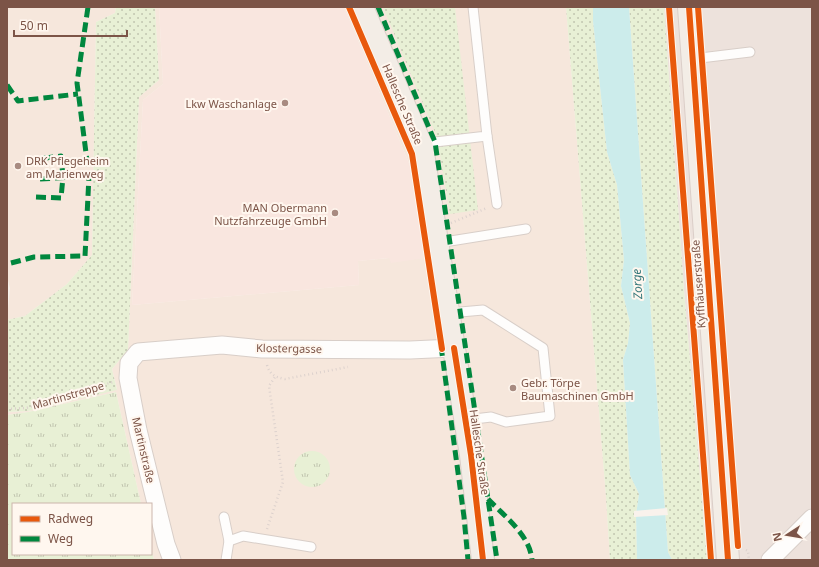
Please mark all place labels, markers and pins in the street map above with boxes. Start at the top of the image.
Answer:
place label: Lkw Waschanlage [185,96,277,111]
marker: Lkw Waschanlage [280,98,290,108]
place label: DRK Pflegeheim am Marienweg [26,153,109,181]
marker: DRK Pflegeheim am Marienweg [13,161,23,171]
place label: MAN Obermann Nutzfahrzeuge GmbH [214,200,327,228]
marker: MAN Obermann Nutzfahrzeuge GmbH [330,208,340,218]
place label: Gebr. Törpe Baumaschinen GmbH [521,375,634,403]
marker: Gebr. Törpe Baumaschinen GmbH [508,383,518,393]

